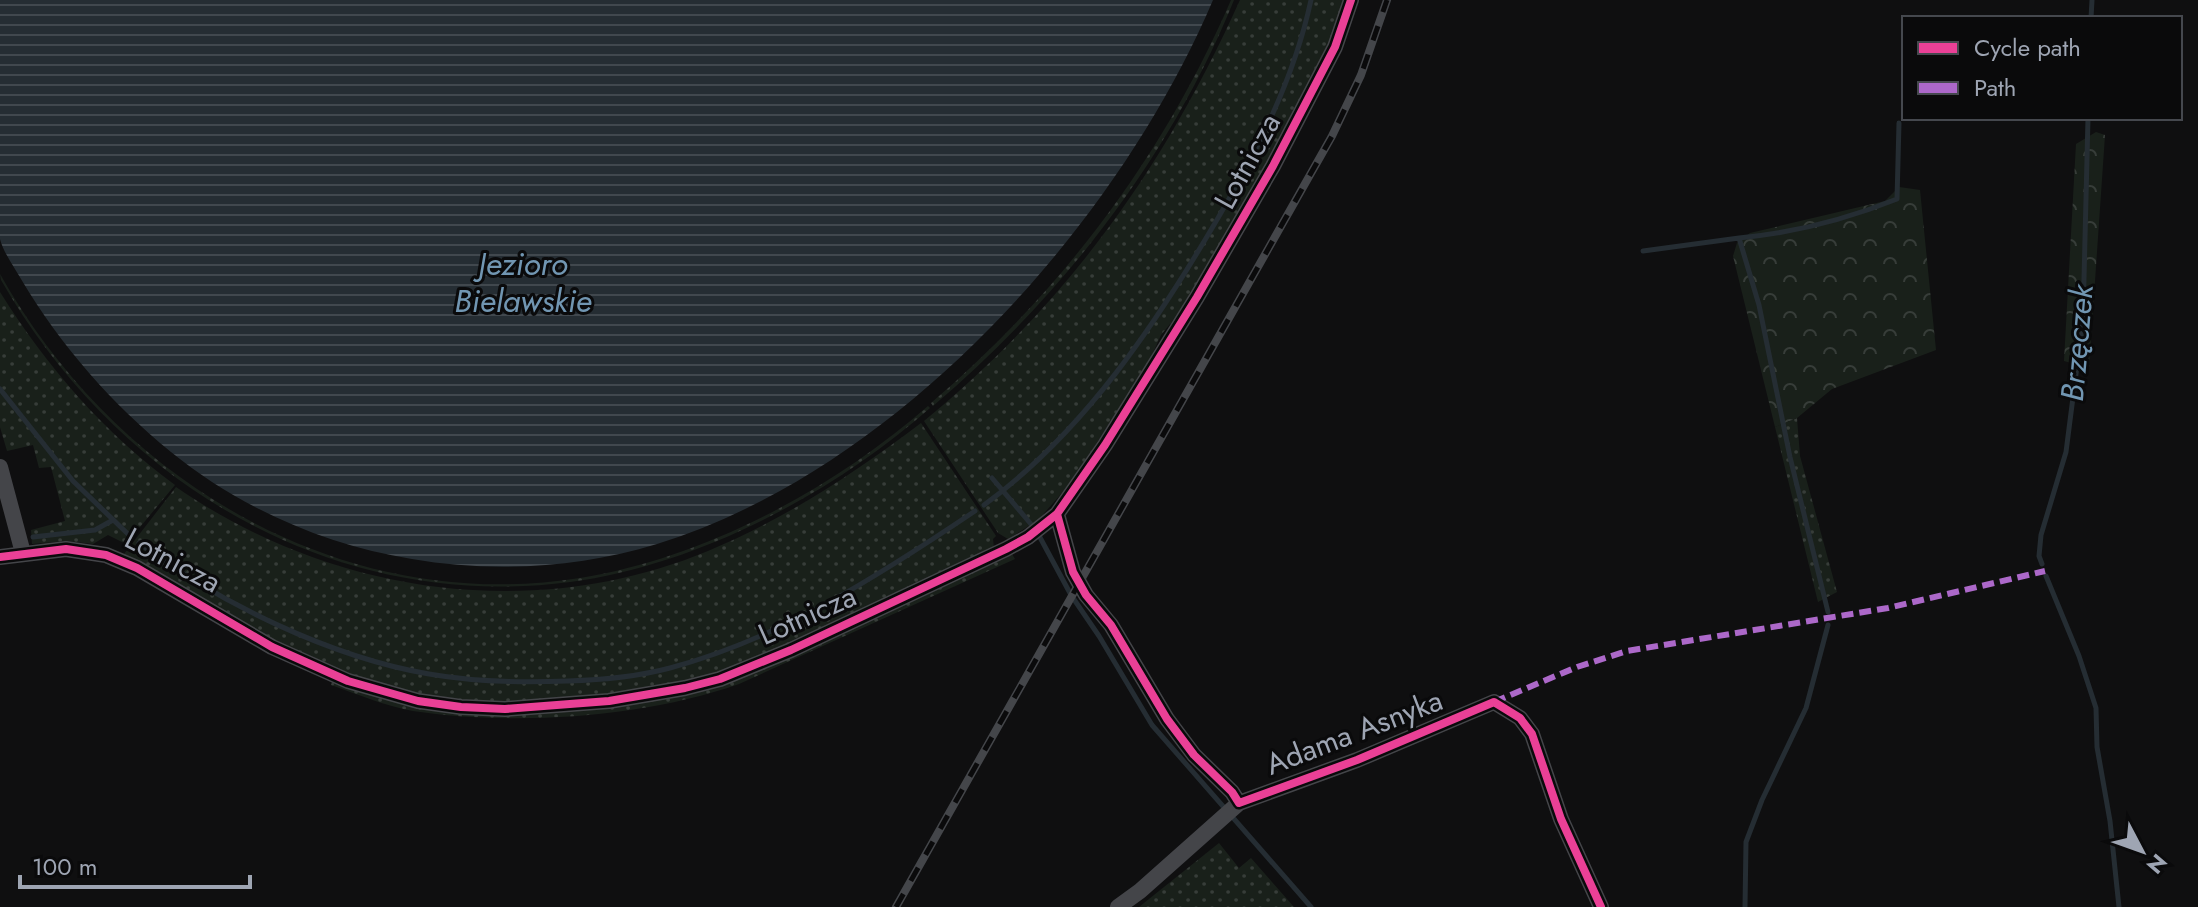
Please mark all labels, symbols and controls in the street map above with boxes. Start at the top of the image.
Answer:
legend [1902,16,2182,120]
text: Cycle path [1974,30,2081,65]
text: Path [1974,70,2016,105]
street label: Lotnicza [1203,105,1291,217]
water label: Jezioro Bielawskie [454,241,592,324]
water label: Brzęczek [2049,281,2105,403]
street label: Lotnicza [117,517,229,603]
street label: Lotnicza [751,574,863,656]
street label: Adama Asnyka [1259,679,1449,785]
north arrow [2102,811,2182,891]
scale bar [20,839,250,889]
text: N [2139,847,2175,881]
text: 100 m [32,849,98,884]

